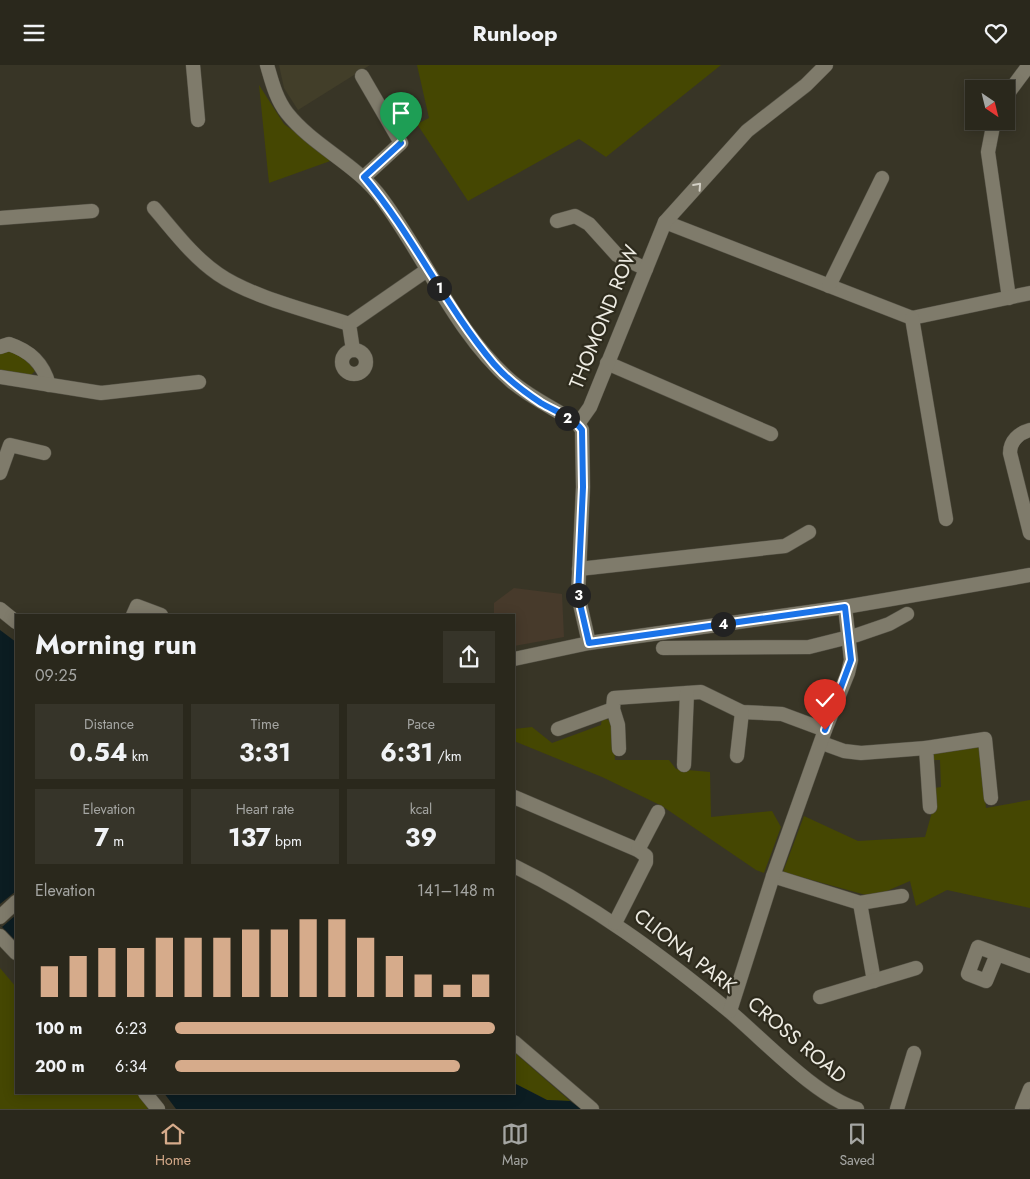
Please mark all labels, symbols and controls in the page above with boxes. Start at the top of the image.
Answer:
text: Runloop [472,17,558,49]
icon: menu [20,19,48,47]
icon: heart [982,19,1010,47]
north arrow [965,80,1015,130]
map controls [965,80,1015,130]
pin [380,92,422,143]
icon: arrive [387,99,415,127]
one-way arrow [692,182,701,191]
street label: THOMOND ROW [562,241,646,393]
pin: 1 [426,275,452,301]
text: 1 [436,278,443,298]
pin: 2 [554,405,580,431]
text: 2 [563,408,572,428]
pin: 3 [566,583,590,607]
text: 3 [574,585,583,605]
pin: 4 [710,611,736,637]
text: 4 [719,614,728,634]
text: Morning run [35,624,197,665]
button: share [443,631,495,683]
text: 09:25 [35,664,77,687]
pin [804,679,846,730]
icon: check [811,686,839,714]
text: Distance [84,714,134,734]
text: Time [251,714,279,734]
text: Pace [407,714,435,734]
text: 0.54 [69,734,127,770]
text: 3:31 [239,734,291,770]
text: 6:31 [380,734,433,770]
text: km [127,746,149,766]
text: /km [433,746,462,766]
text: Elevation [83,799,135,819]
text: Heart rate [236,799,294,819]
text: kcal [410,799,432,819]
text: 7 [94,819,109,855]
text: 137 [228,819,271,855]
text: 39 [405,819,437,855]
text: m [109,831,124,851]
text: bpm [271,831,302,851]
text: Elevation [35,879,95,902]
text: 141–148 m [417,879,495,902]
street label: CLIONA PARK [627,902,743,1001]
street label: CROSS ROAD [741,990,853,1090]
text: 100 m [35,1017,82,1040]
text: 6:23 [115,1017,147,1040]
text: 200 m [35,1055,85,1078]
text: 6:34 [115,1055,147,1078]
tab: Home [155,1120,191,1170]
tab: Map [501,1120,529,1170]
tab: Saved [839,1120,875,1170]

